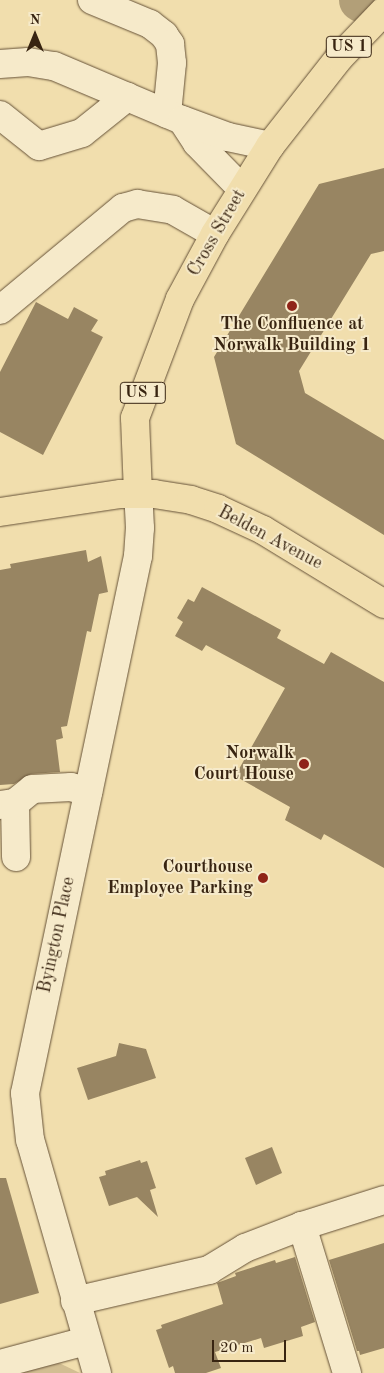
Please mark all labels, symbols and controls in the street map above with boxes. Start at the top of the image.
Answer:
north arrow [10,10,60,60]
text: N [30,13,40,27]
road number: US 1 [325,34,373,61]
street label: Cross Street [183,186,251,280]
marker: The Confluence at Norwalk Building 1 [286,300,298,312]
place label: The Confluence at Norwalk Building 1 [213,314,371,356]
road number: US 1 [119,379,167,406]
street label: Belden Avenue [214,501,326,575]
place label: Norwalk Court House [194,743,294,786]
marker: Norwalk Court House [298,758,310,770]
place label: Courthouse Employee Parking [107,857,253,900]
marker: Courthouse Employee Parking [257,872,269,884]
street label: Byington Place [34,875,80,995]
scale bar [214,1330,288,1362]
text: 20 m [220,1341,254,1356]

